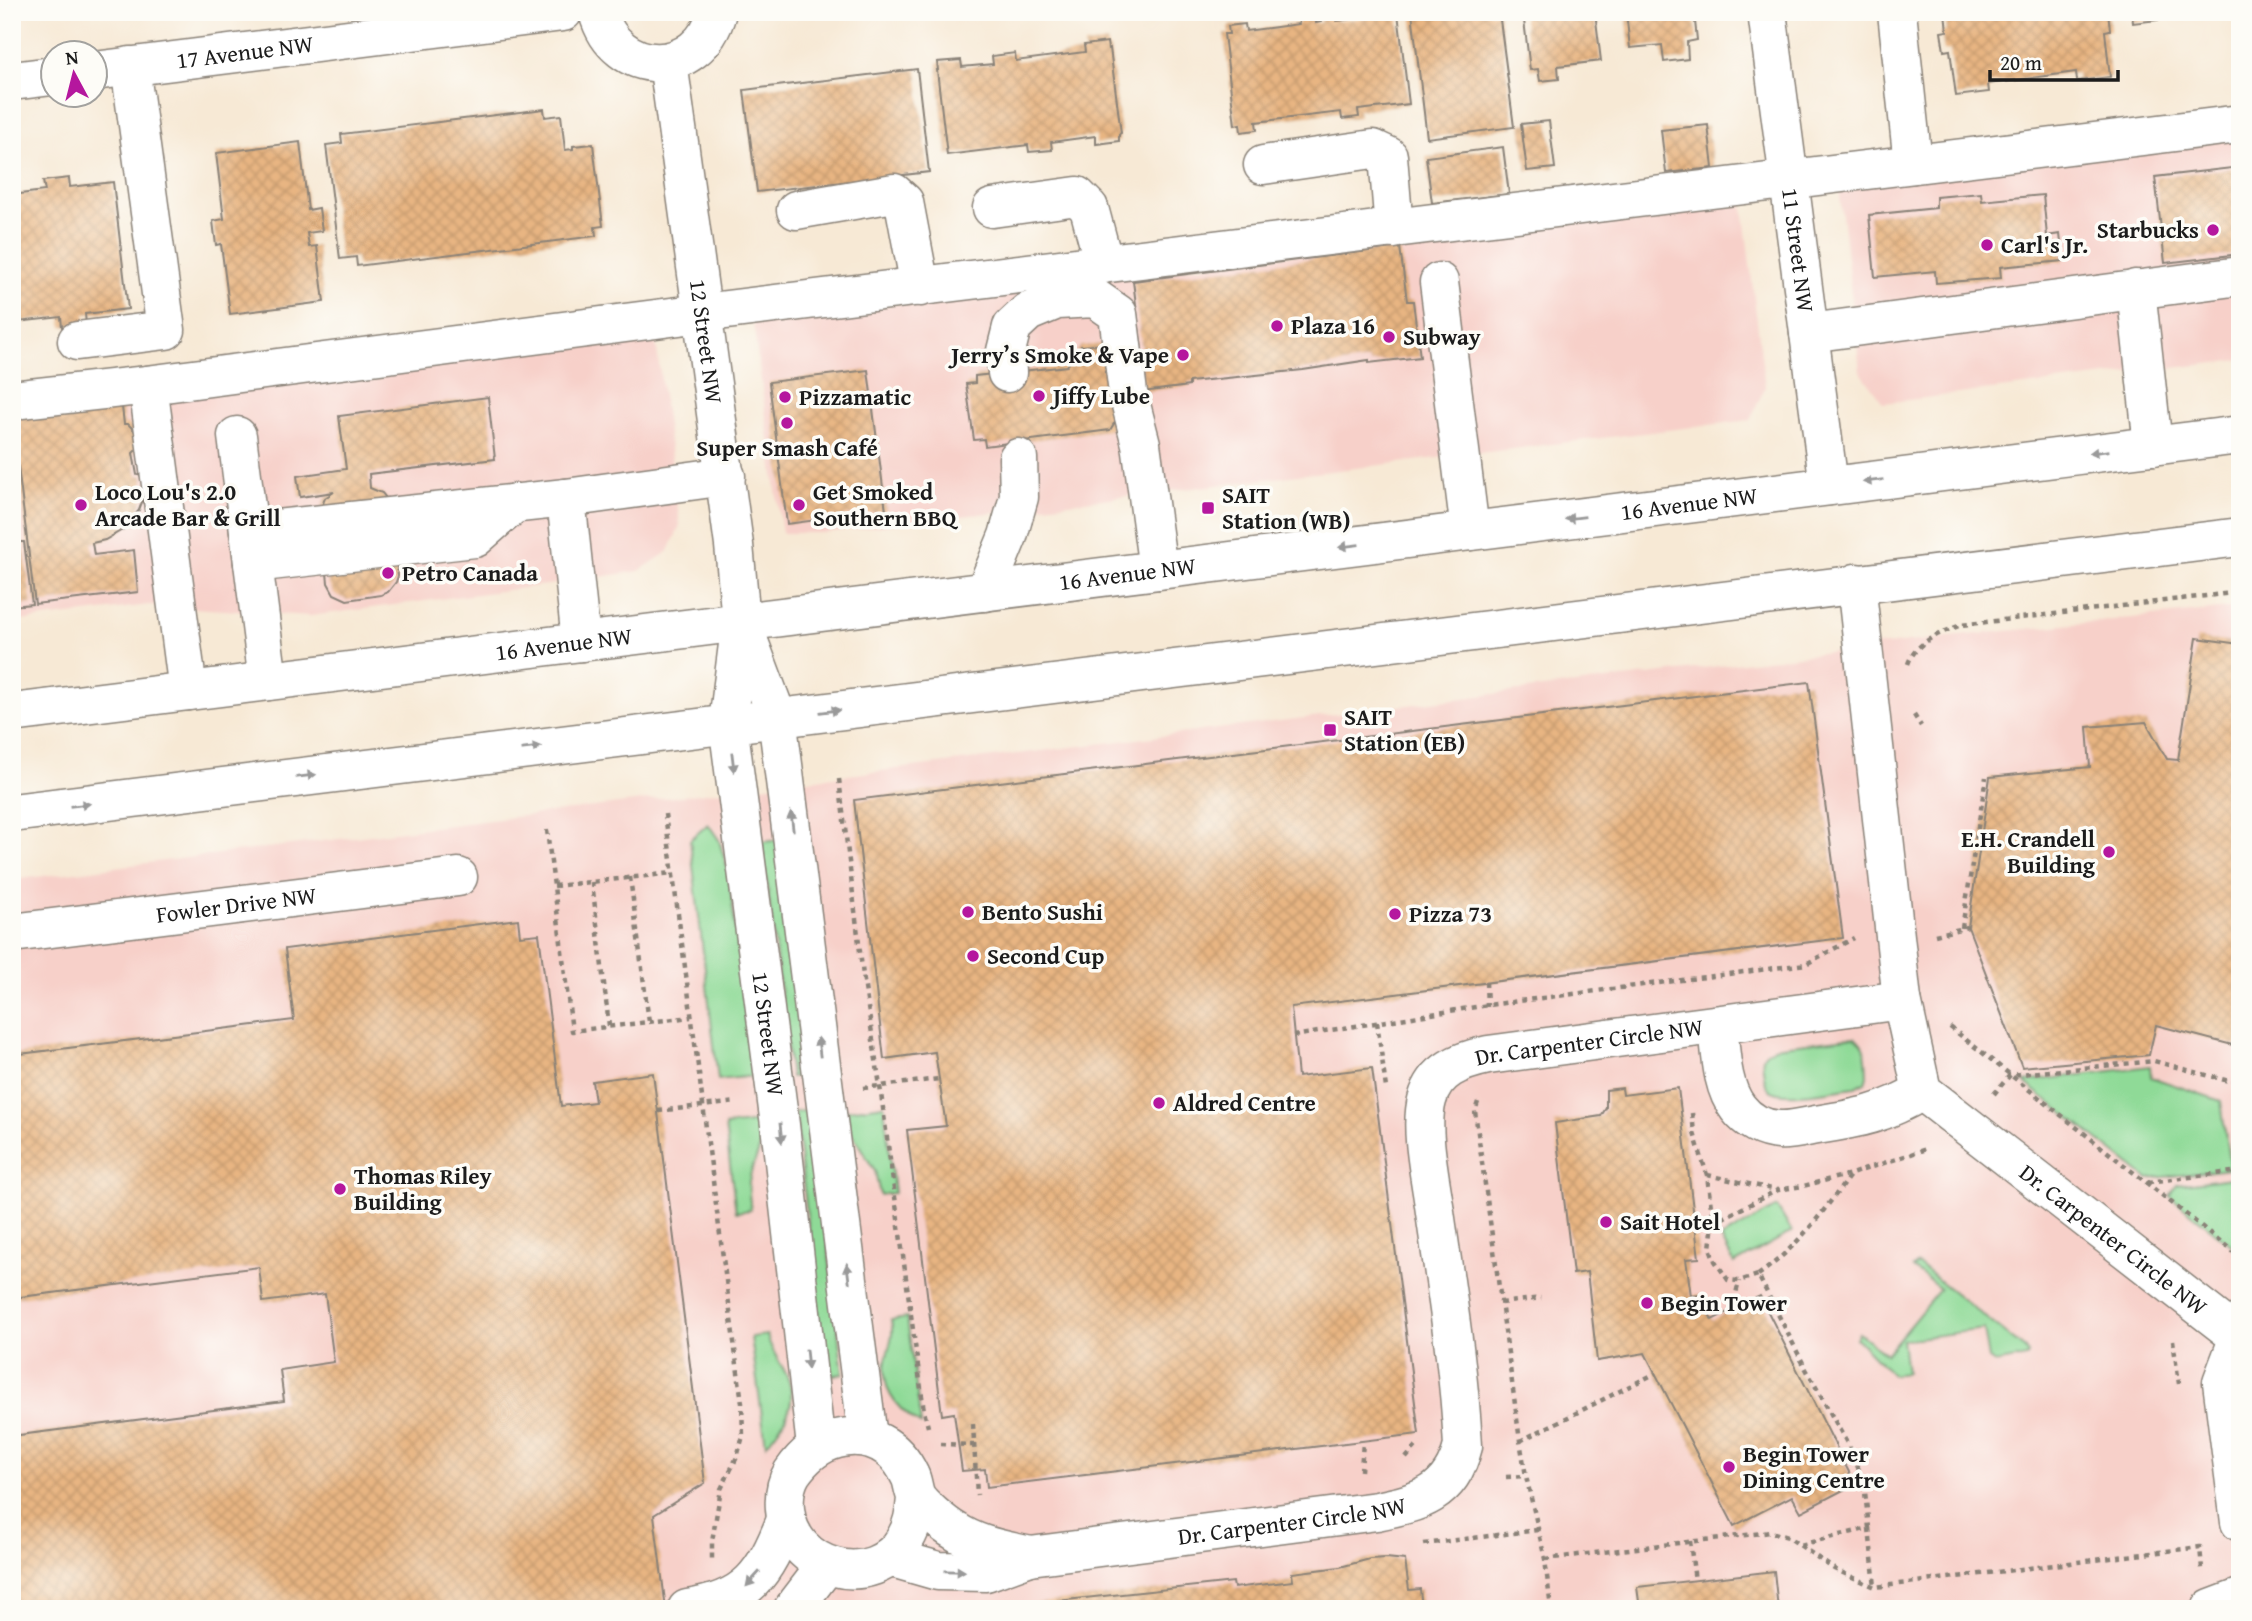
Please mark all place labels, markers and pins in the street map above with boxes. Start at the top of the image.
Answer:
place label: Starbucks [2097,213,2199,246]
marker: Starbucks [2205,222,2221,238]
place label: Carl's Jr. [2001,228,2088,261]
marker: Carl's Jr. [1979,237,1995,253]
place label: Plaza 16 [1291,309,1375,342]
marker: Plaza 16 [1269,318,1285,334]
place label: Subway [1403,320,1481,353]
marker: Subway [1381,329,1397,345]
place label: Jerry’s Smoke & Vape [947,338,1169,371]
marker: Jerry’s Smoke & Vape [1175,347,1191,363]
place label: Jiffy Lube [1049,379,1150,412]
place label: Pizzamatic [799,380,912,413]
marker: Jiffy Lube [1031,388,1047,404]
marker: Pizzamatic [777,389,793,405]
marker: Super Smash Café [779,415,795,431]
place label: Super Smash Café [696,431,878,464]
place label: Loco Lou's 2.0 Arcade Bar & Grill [95,475,281,534]
place label: Get Smoked Southern BBQ [813,475,959,534]
place label: SAIT Station (WB) [1222,478,1351,537]
marker: Loco Lou's 2.0 Arcade Bar & Grill [73,497,89,513]
marker: Get Smoked Southern BBQ [791,497,807,513]
marker: SAIT Station (WB) [1200,500,1216,516]
place label: Petro Canada [402,556,538,589]
marker: Petro Canada [380,565,396,581]
place label: SAIT Station (EB) [1344,700,1465,759]
marker: SAIT Station (EB) [1322,722,1338,738]
place label: E.H. Crandell Building [1961,822,2096,881]
marker: E.H. Crandell Building [2101,844,2117,860]
place label: Bento Sushi [982,895,1103,928]
place label: Pizza 73 [1409,897,1492,930]
marker: Bento Sushi [960,904,976,920]
marker: Pizza 73 [1387,906,1403,922]
place label: Second Cup [987,939,1104,972]
marker: Second Cup [965,948,981,964]
place label: Aldred Centre [1173,1086,1316,1119]
marker: Aldred Centre [1151,1095,1167,1111]
place label: Thomas Riley Building [354,1159,492,1218]
marker: Thomas Riley Building [332,1181,348,1197]
place label: Sait Hotel [1620,1205,1720,1238]
marker: Sait Hotel [1598,1214,1614,1230]
place label: Begin Tower [1661,1286,1787,1319]
marker: Begin Tower [1639,1295,1655,1311]
place label: Begin Tower Dining Centre [1743,1437,1885,1496]
marker: Begin Tower Dining Centre [1721,1459,1737,1475]

